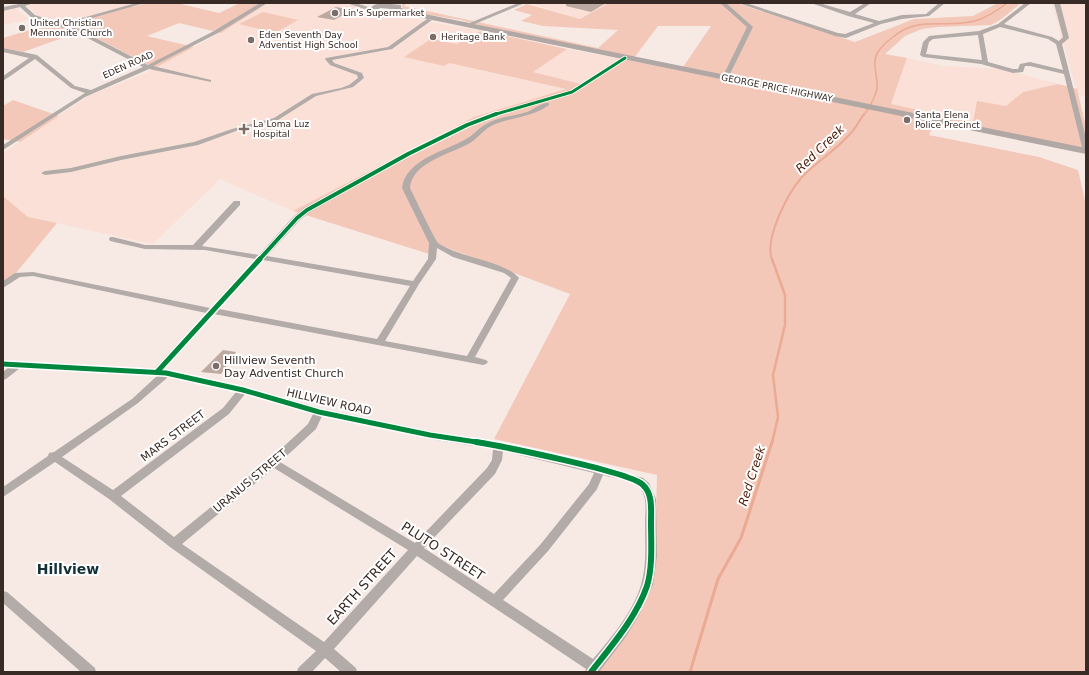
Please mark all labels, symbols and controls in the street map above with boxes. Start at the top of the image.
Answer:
marker: Lin's Supermarket [330,8,340,18]
place label: Lin's Supermarket [343,8,425,18]
place label: United Christian Mennonite Church [30,18,112,38]
marker: United Christian Mennonite Church [17,23,27,33]
place label: Eden Seventh Day Adventist High School [259,30,358,50]
marker: Heritage Bank [428,32,438,42]
place label: Heritage Bank [441,32,506,42]
marker: Eden Seventh Day Adventist High School [246,35,256,45]
street label: EDEN ROAD [101,49,155,81]
street label: GEORGE PRICE HIGHWAY [720,72,834,104]
place label: Santa Elena Police Precinct [915,110,980,130]
marker: Santa Elena Police Precinct [902,115,912,125]
place label: La Loma Luz Hospital [253,119,309,139]
water label: Red Creek [793,122,848,176]
marker: La Loma Luz Hospital [238,123,250,135]
place label: Hillview Seventh Day Adventist Church [224,354,344,380]
marker: Hillview Seventh Day Adventist Church [211,361,221,371]
street label: HILLVIEW ROAD [285,386,373,418]
street label: MARS STREET [138,407,208,464]
water label: Red Creek [736,443,769,508]
street label: URANUS STREET [211,446,289,515]
street label: PLUTO STREET [399,519,487,583]
street label: EARTH STREET [324,546,400,628]
district label: Hillview [37,561,99,577]

